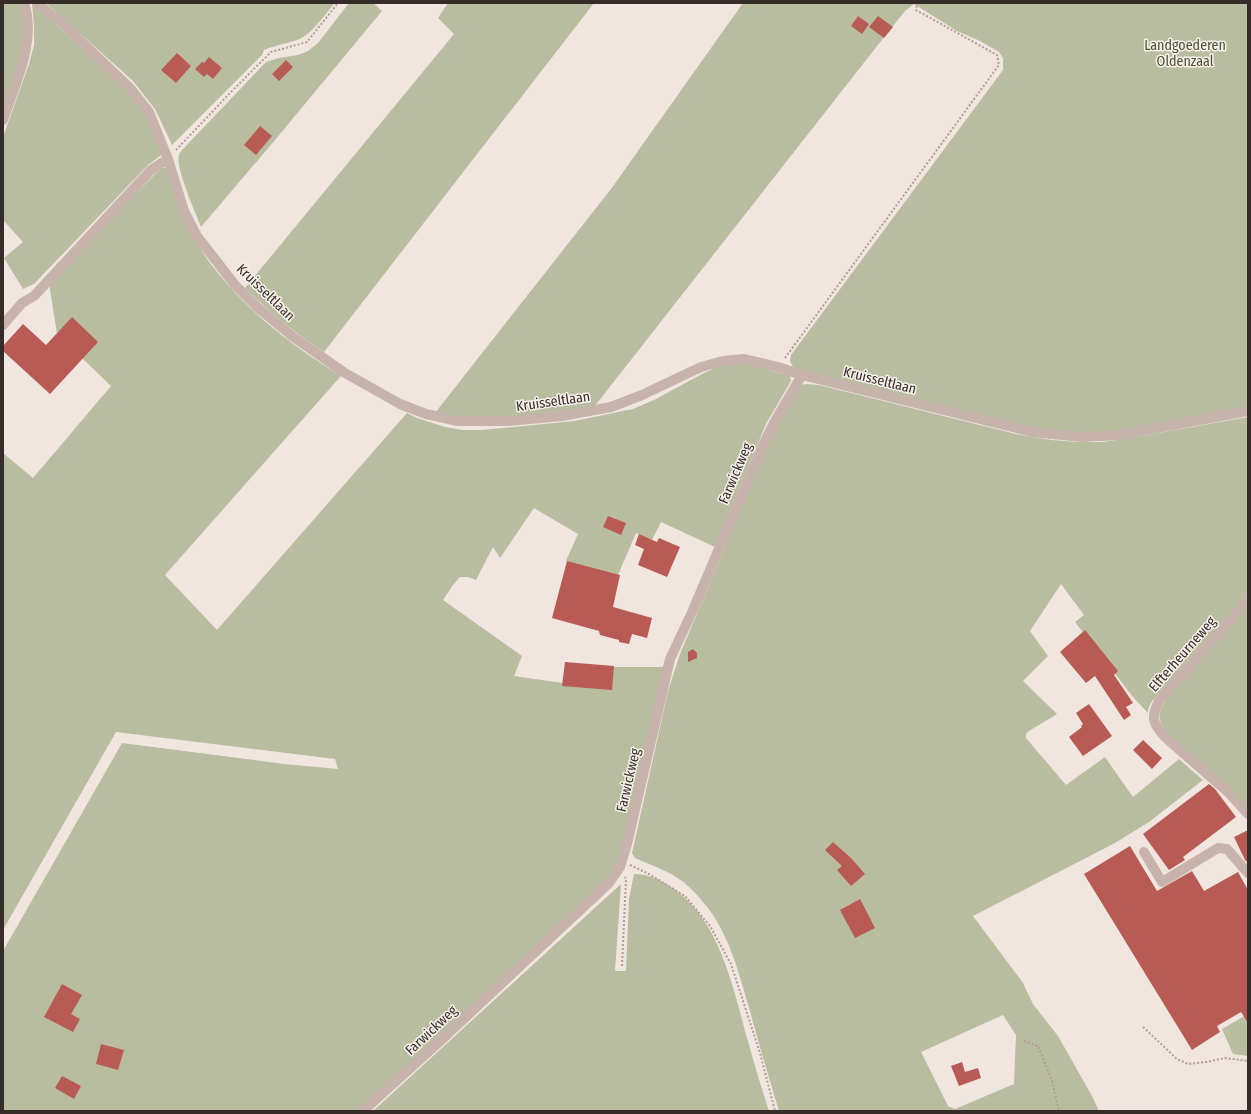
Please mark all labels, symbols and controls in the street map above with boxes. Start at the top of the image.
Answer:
park label: Landgoederen Oldenzaal [1144,37,1226,70]
street label: Kruisseltlaan [233,260,298,324]
street label: Kruisseltlaan [842,363,918,398]
street label: Kruisseltlaan [515,388,591,415]
street label: Farwickweg [715,440,756,506]
street label: Elfterheurneweg [1145,613,1220,695]
street label: Farwickweg [613,746,644,814]
street label: Farwickweg [402,1002,461,1059]

